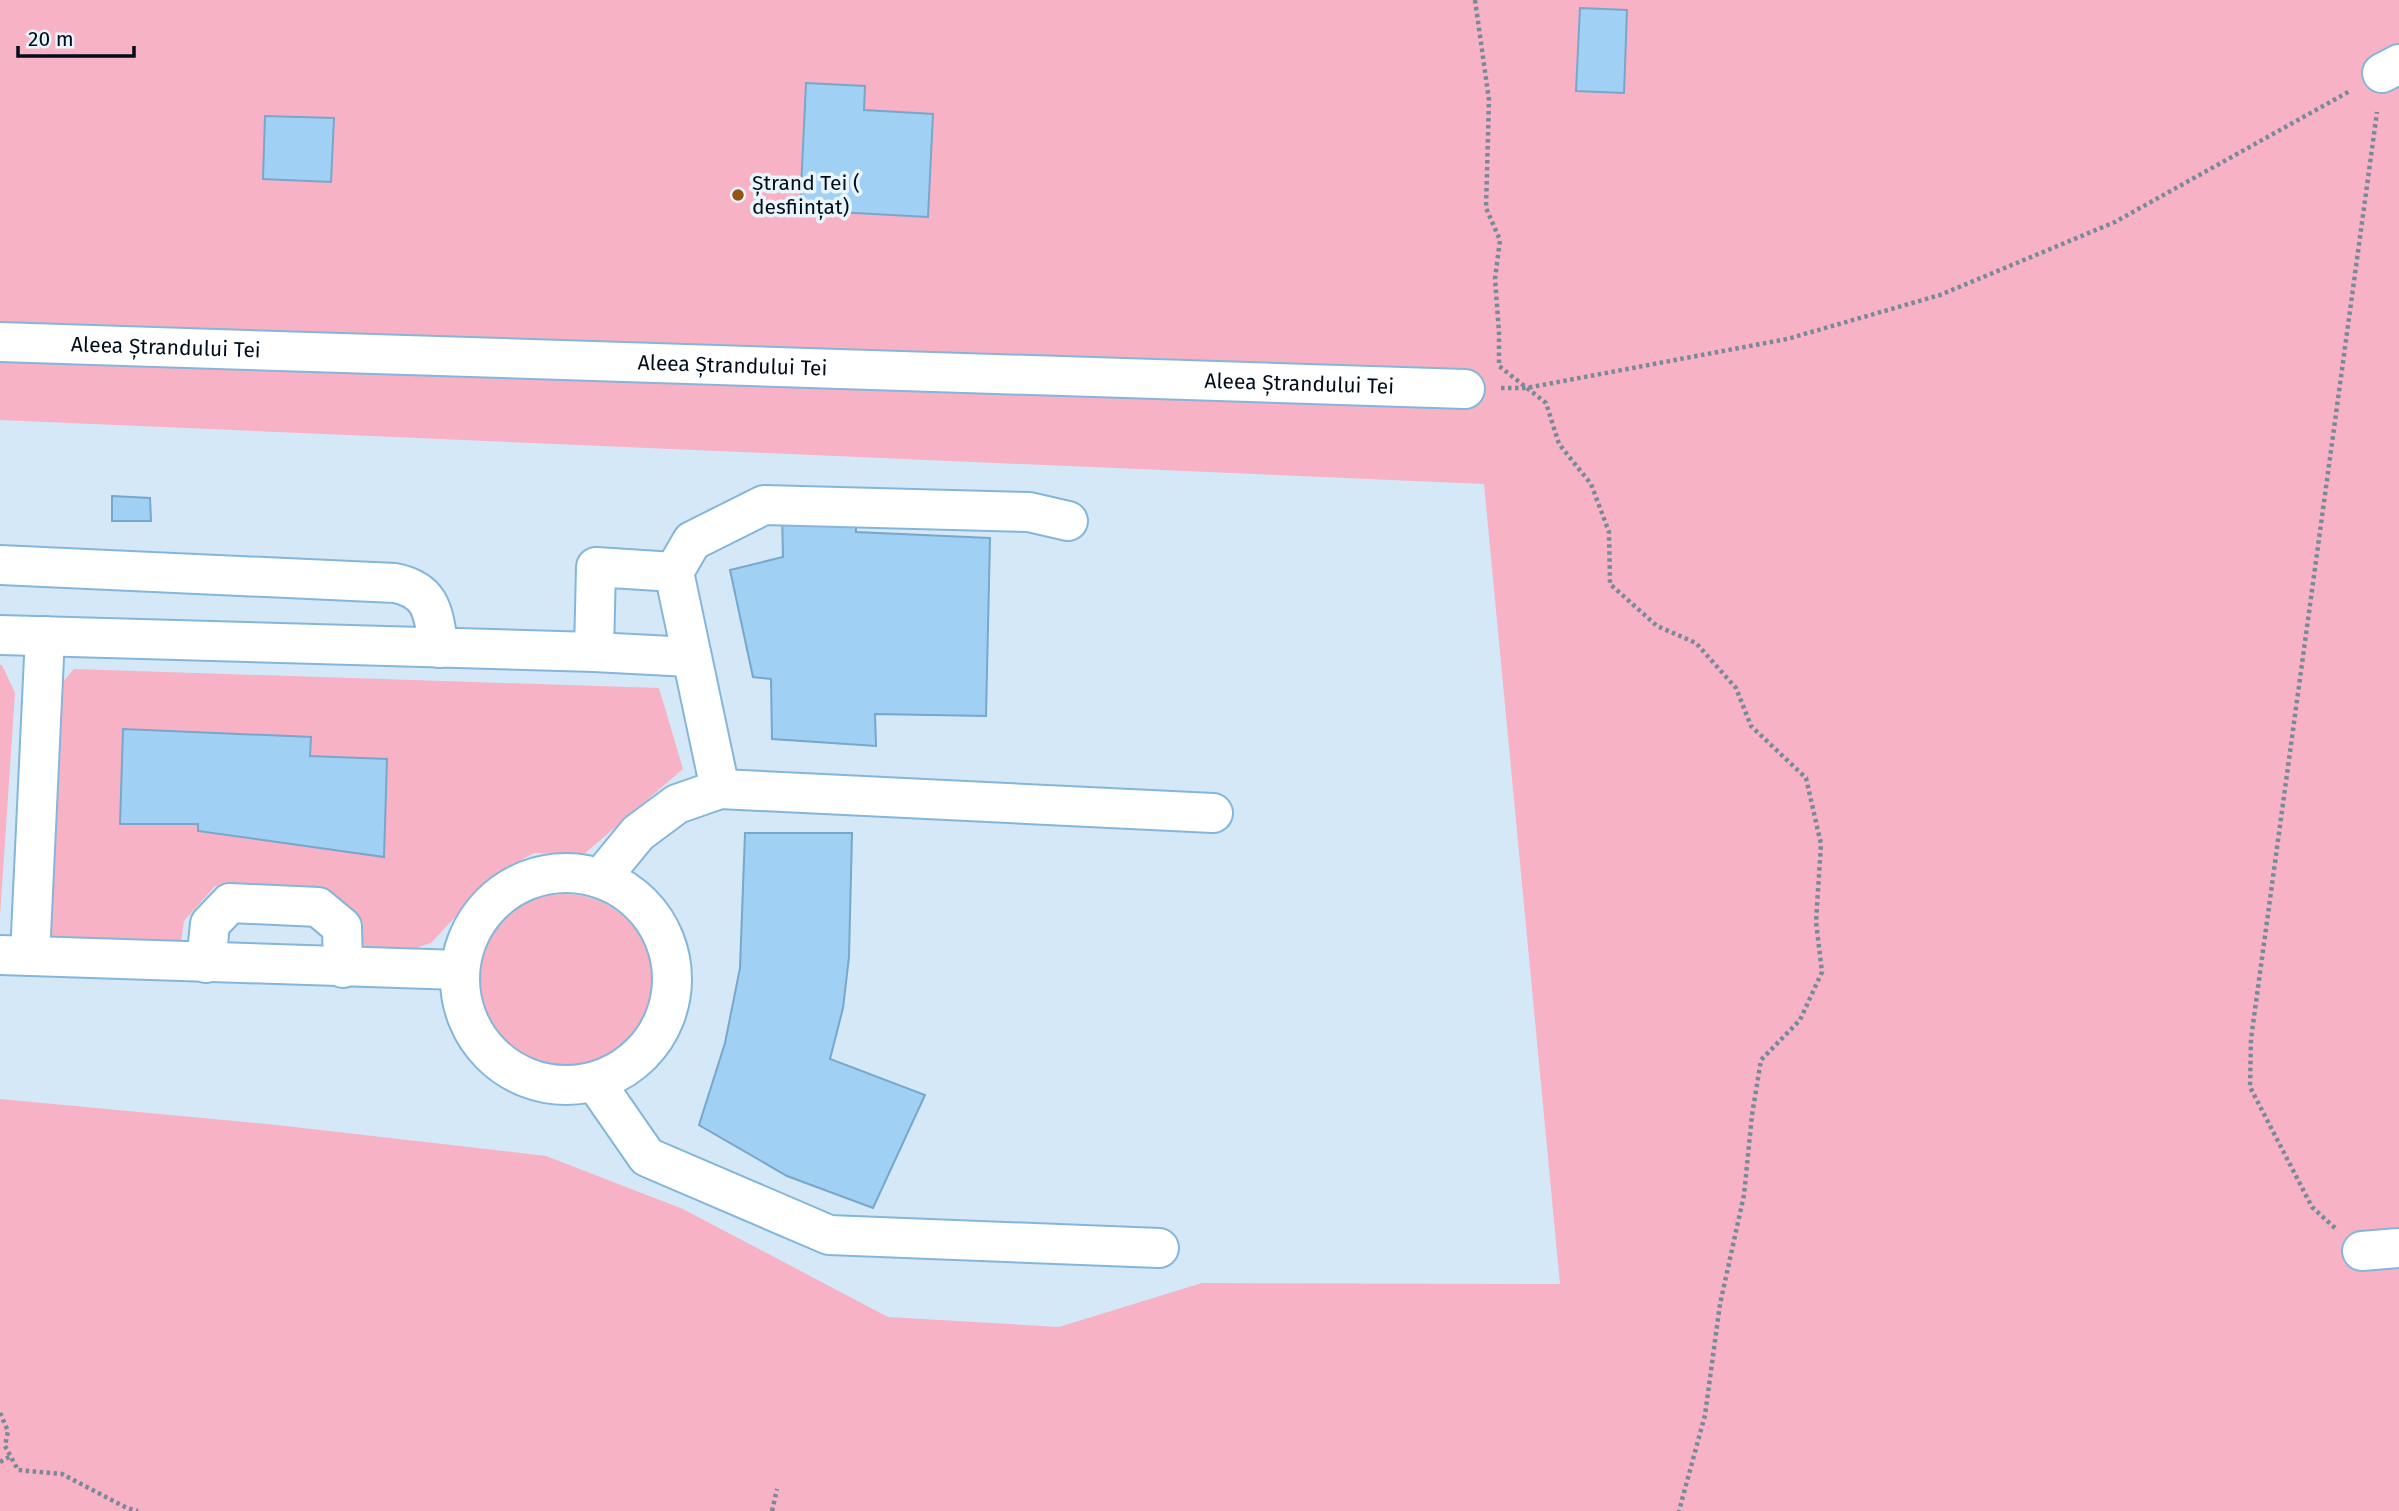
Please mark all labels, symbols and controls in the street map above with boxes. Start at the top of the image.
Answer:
scale bar [18,14,133,58]
text: 20 m [28,26,74,52]
place label: Ștrand Tei ( desființat) [752,170,860,220]
marker: Ștrand Tei ( desființat) [730,187,746,203]
street label: Aleea Ștrandului Tei [71,331,261,363]
street label: Aleea Ștrandului Tei [637,349,828,382]
street label: Aleea Ștrandului Tei [1204,368,1395,400]

